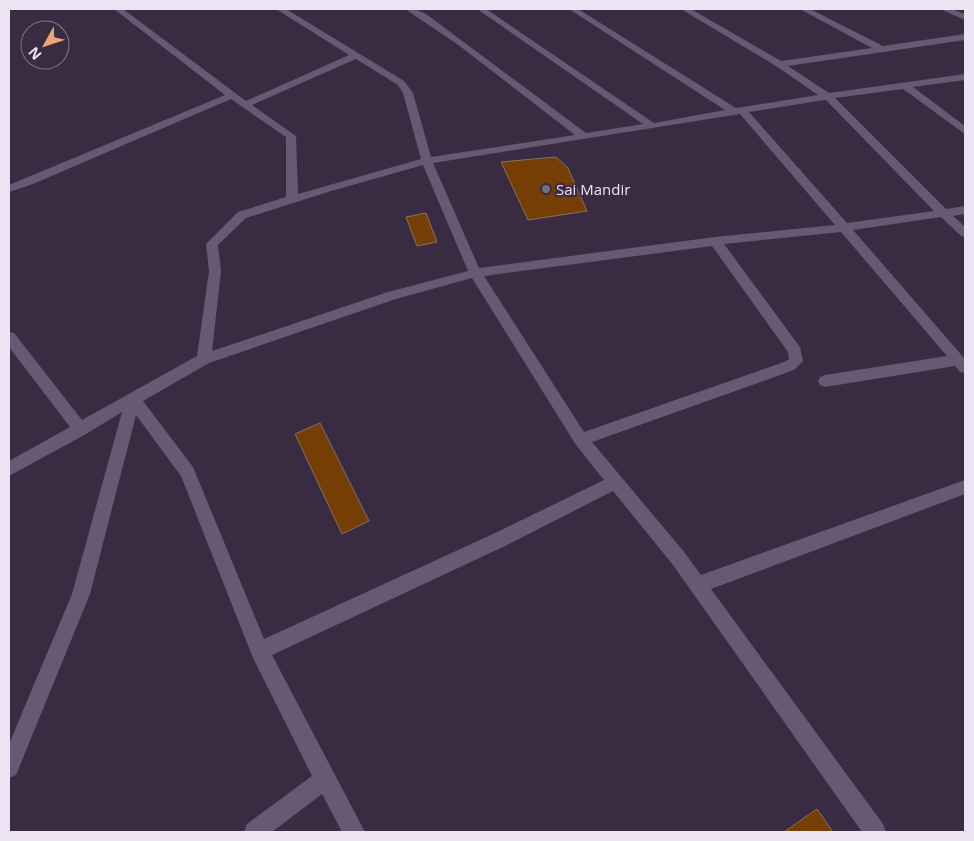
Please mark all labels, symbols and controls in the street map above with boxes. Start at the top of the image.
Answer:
north arrow [20,20,70,70]
text: N [24,43,46,64]
place label: Sai Mandir [556,179,630,199]
marker: Sai Mandir [540,183,552,195]

